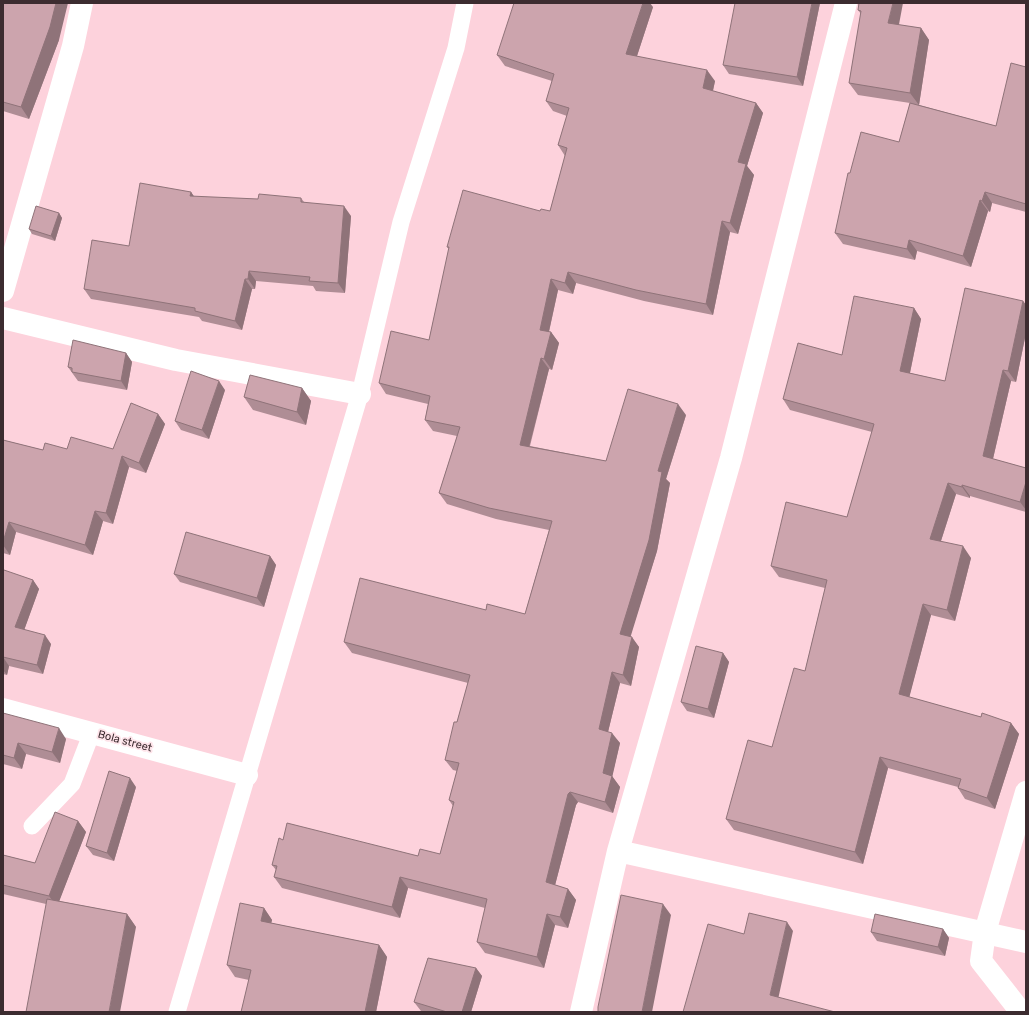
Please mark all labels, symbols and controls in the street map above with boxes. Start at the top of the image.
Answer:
street label: Bola street [96,728,154,755]

